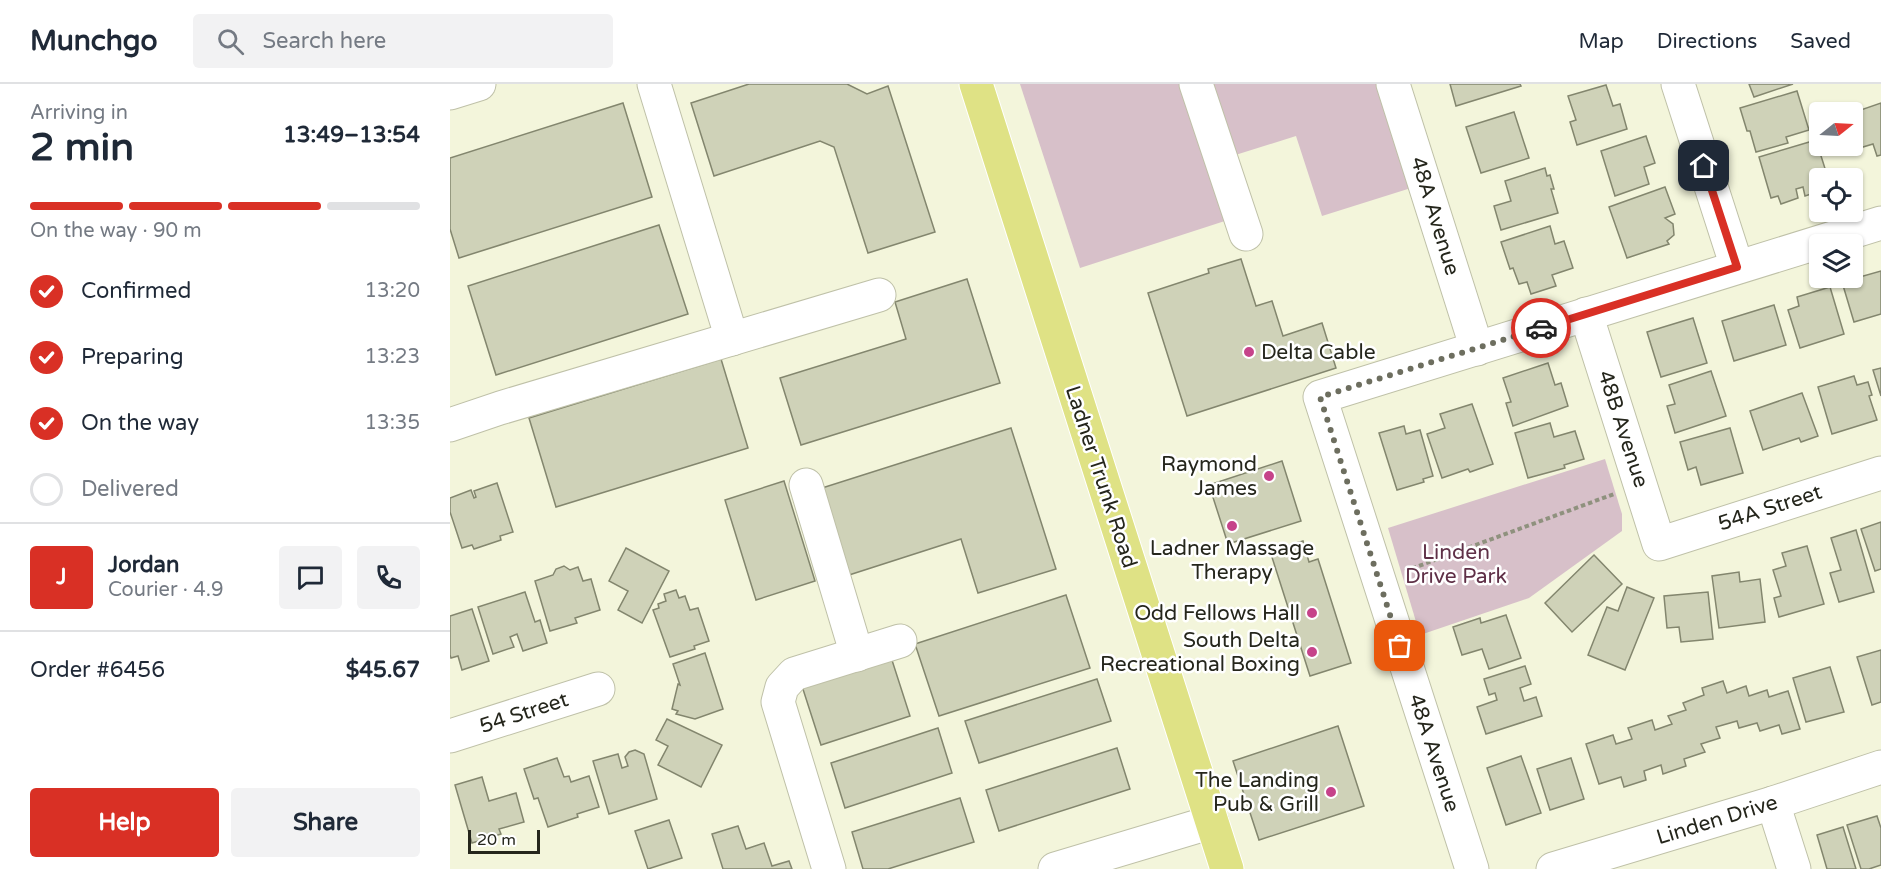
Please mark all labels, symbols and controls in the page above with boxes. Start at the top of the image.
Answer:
search box [193,14,613,68]
text: Munchgo [30,24,157,58]
icon: search [214,25,247,58]
text: Search here [262,28,386,54]
text: Map [1578,29,1624,54]
text: Directions [1657,29,1757,54]
text: Saved [1790,29,1851,54]
text: Arriving in [30,101,128,125]
north arrow [1809,102,1863,156]
map controls [1809,102,1863,288]
text: 13:49–13:54 [283,122,420,148]
text: 2 min [30,124,134,171]
pin [1678,140,1729,191]
icon: home [1687,149,1720,182]
street label: 48A Avenue [1405,154,1465,278]
button: locate [1809,168,1863,222]
text: On the way · 90 m [30,219,202,243]
button: layers [1809,234,1863,288]
icon: check [30,275,63,308]
text: Confirmed [81,278,191,304]
text: 13:20 [365,279,420,303]
courier [1511,298,1571,358]
icon: car [1525,312,1558,345]
place label: Delta Cable [1261,340,1376,365]
icon: check [30,341,63,374]
text: Preparing [81,344,184,370]
text: 13:23 [365,345,420,369]
marker: Delta Cable [1242,345,1256,359]
street label: 48B Avenue [1592,367,1654,491]
street label: Ladner Trunk Road [1060,383,1142,571]
icon: check [30,407,63,440]
text: On the way [81,410,199,436]
text: 13:35 [365,411,420,435]
place label: Raymond James [1161,452,1257,501]
marker: Raymond James [1262,469,1276,483]
text: Delivered [81,476,179,502]
street label: 54A Street [1715,479,1825,537]
marker: Ladner Massage Therapy [1225,519,1239,533]
place label: Ladner Massage Therapy [1150,536,1314,585]
park label: Linden Drive Park [1405,540,1507,589]
button: chat [279,546,342,609]
button: phone [357,546,420,609]
text: Jordan [108,552,179,578]
text: J [56,564,67,590]
text: Courier · 4.9 [108,578,223,602]
place label: Odd Fellows Hall [1134,601,1300,626]
marker: Odd Fellows Hall [1305,606,1319,620]
pin [1374,620,1425,671]
place label: South Delta Recreational Boxing [1100,628,1300,677]
icon: bag [1383,629,1416,662]
marker: South Delta Recreational Boxing [1305,645,1319,659]
text: Order #6456 [30,657,165,683]
text: $45.67 [346,657,420,683]
street label: 54 Street [476,687,572,739]
street label: 48A Avenue [1403,691,1465,815]
place label: The Landing Pub & Grill [1195,768,1319,817]
marker: The Landing Pub & Grill [1324,785,1338,799]
button: Help [30,788,219,857]
button: Share [231,788,420,857]
street label: Linden Drive [1653,790,1781,850]
scale bar [468,827,540,854]
text: 20 m [477,830,516,850]

